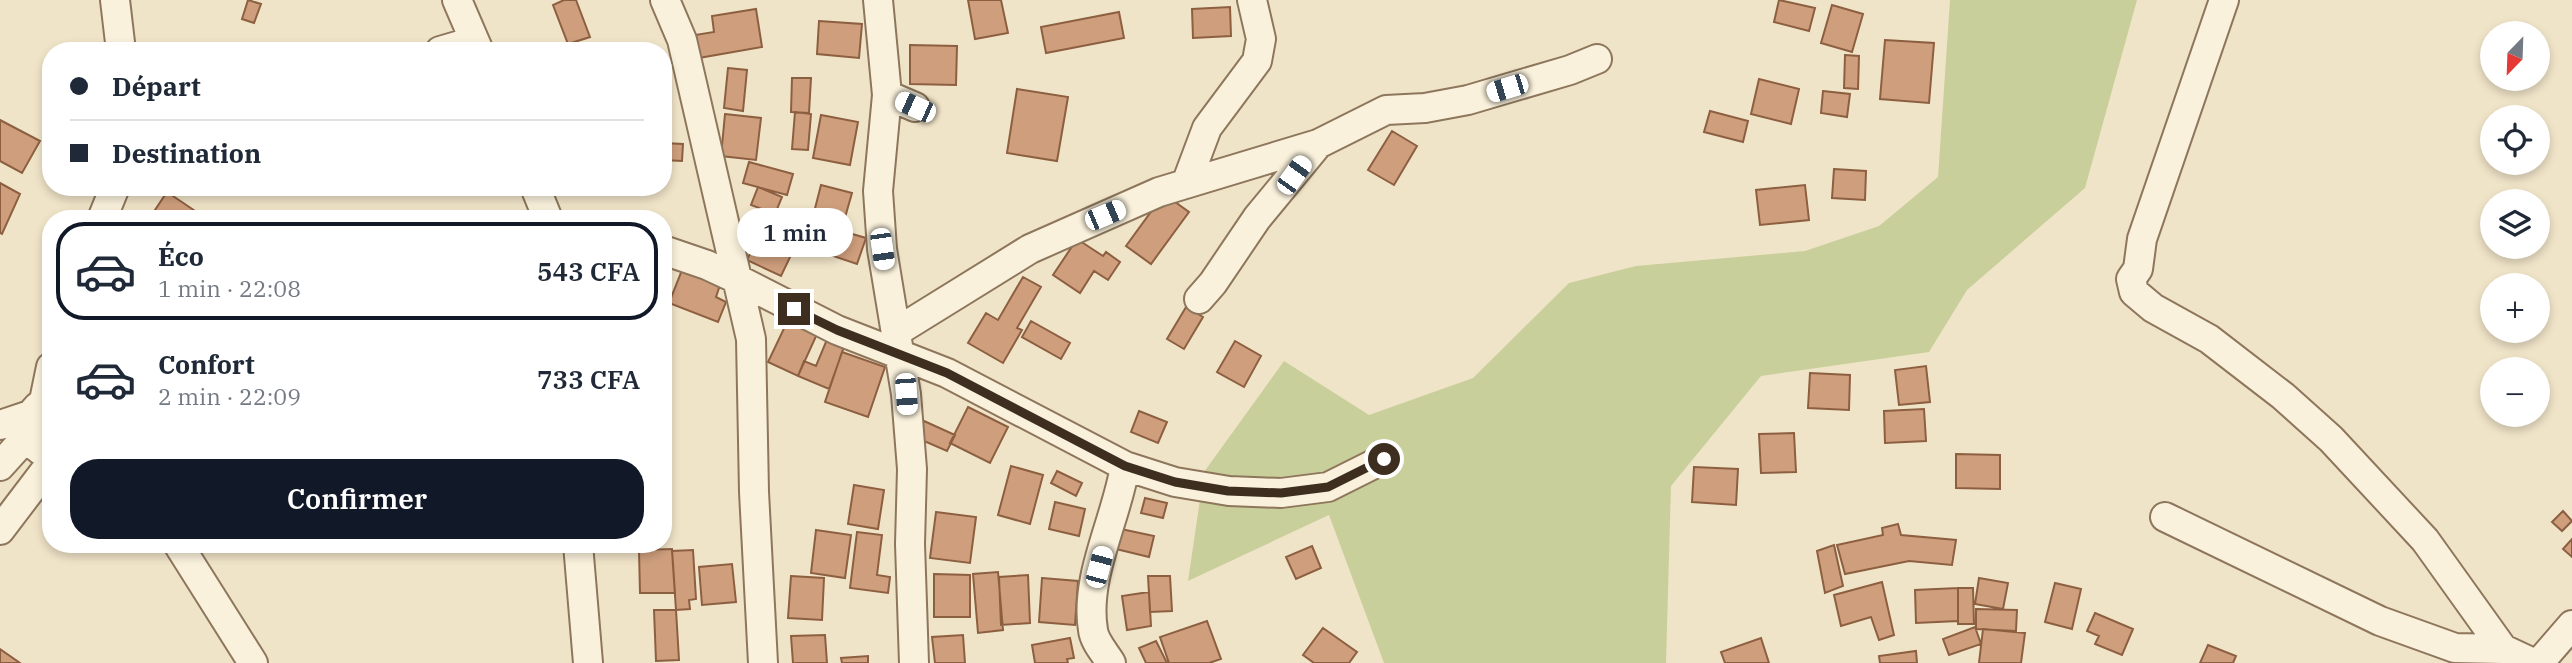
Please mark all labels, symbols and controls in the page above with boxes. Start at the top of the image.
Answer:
north arrow [2480,21,2550,91]
map controls [2480,21,2550,427]
text: Départ [112,69,201,103]
car [1484,72,1531,104]
car [892,89,939,125]
button: locate [2480,105,2550,175]
text: Destination [112,136,261,170]
car [1274,152,1315,198]
button: layers [2480,189,2550,259]
car [1082,197,1129,233]
callout: 1 min [736,208,852,256]
text: 1 min [763,217,827,247]
car [869,227,896,271]
text: Éco [158,239,204,273]
icon: car [74,240,137,303]
text: 543 CFA [537,254,640,288]
text: 1 min · 22:08 [158,273,301,303]
button: + [2480,273,2550,343]
route end [778,293,810,325]
text: Confort [158,347,255,381]
icon: car [74,348,137,411]
button: − [2480,357,2550,427]
text: 733 CFA [537,362,640,396]
car [895,372,918,416]
text: 2 min · 22:09 [158,381,301,411]
route start [1368,443,1400,475]
button: Confirmer [70,459,644,539]
car [1084,544,1115,590]

